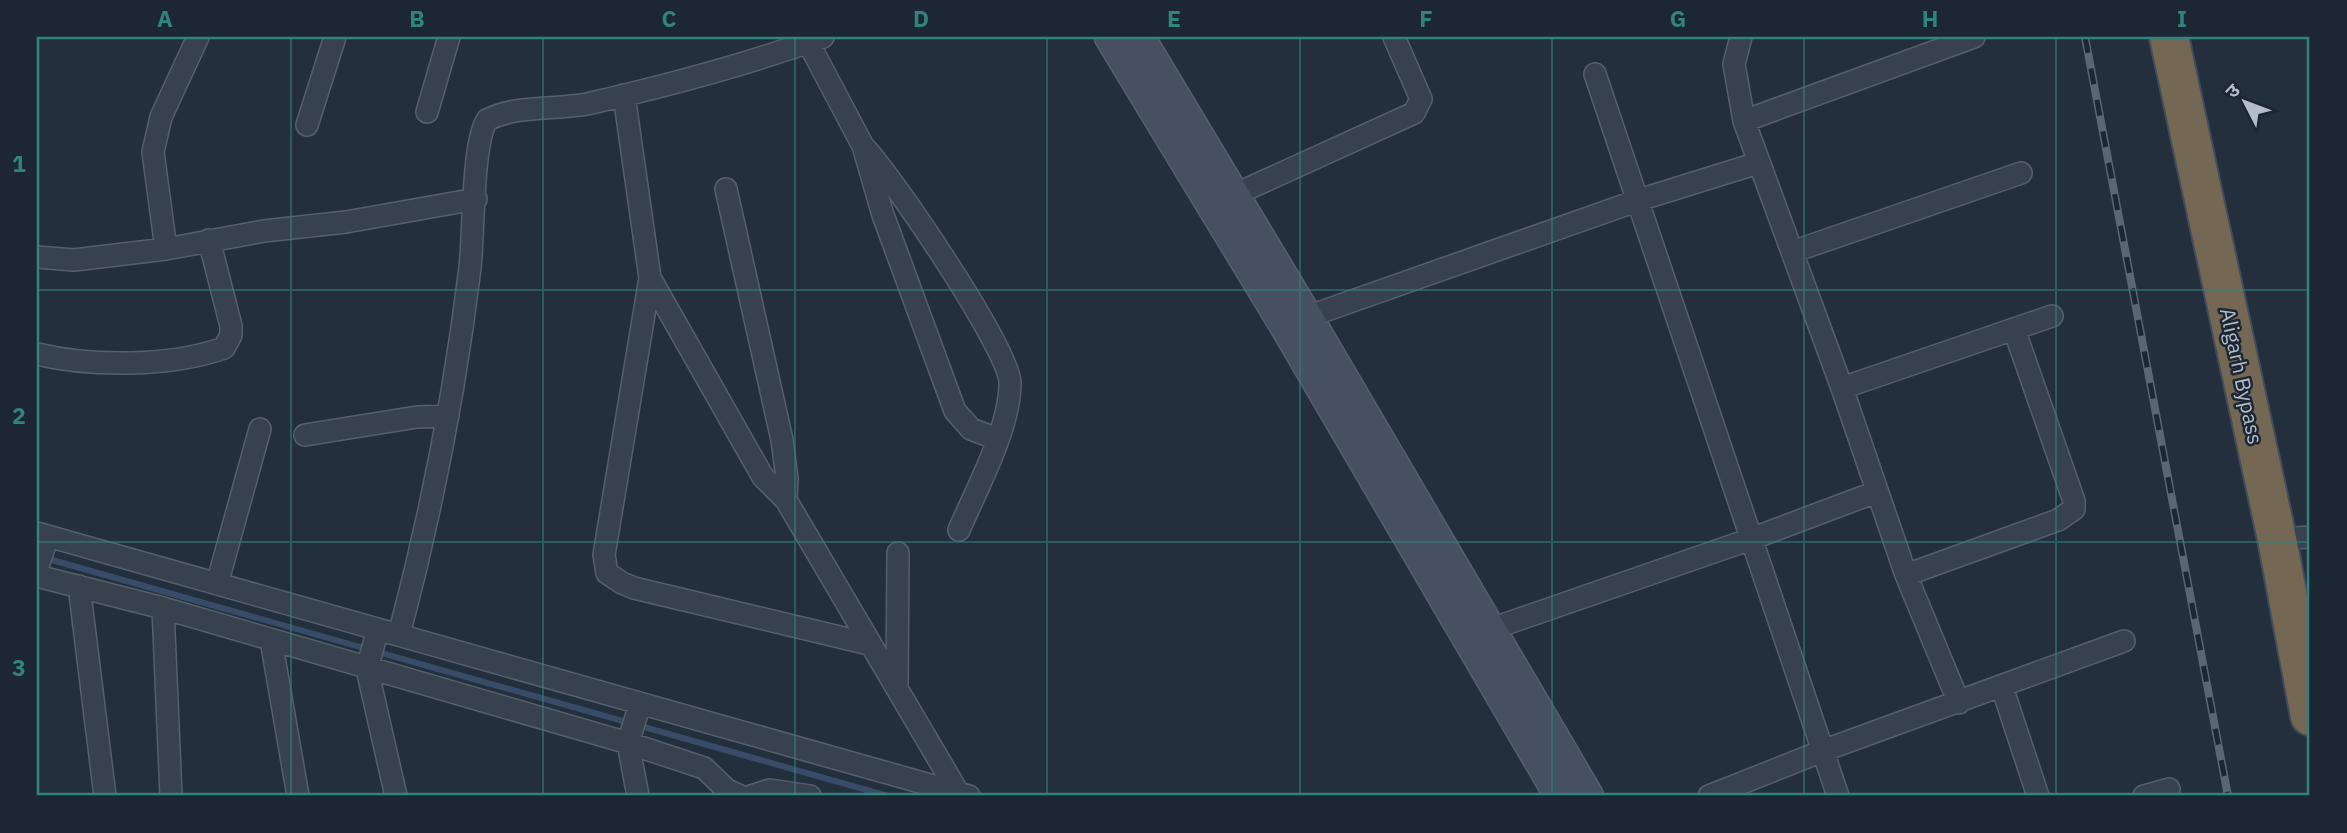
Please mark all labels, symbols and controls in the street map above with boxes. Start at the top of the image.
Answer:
text: A [157,3,173,33]
text: B [409,3,425,33]
text: C [662,3,677,33]
text: D [913,3,929,33]
text: E [1167,3,1181,33]
text: F [1419,3,1433,33]
text: G [1670,3,1686,33]
text: H [1922,3,1938,33]
text: I [2177,3,2187,33]
north arrow [2210,66,2280,136]
text: उ [2220,78,2246,103]
text: 1 [12,148,26,178]
street label: Aligarh Bypass [2214,305,2270,447]
text: 2 [12,400,26,430]
text: 3 [12,652,26,682]

